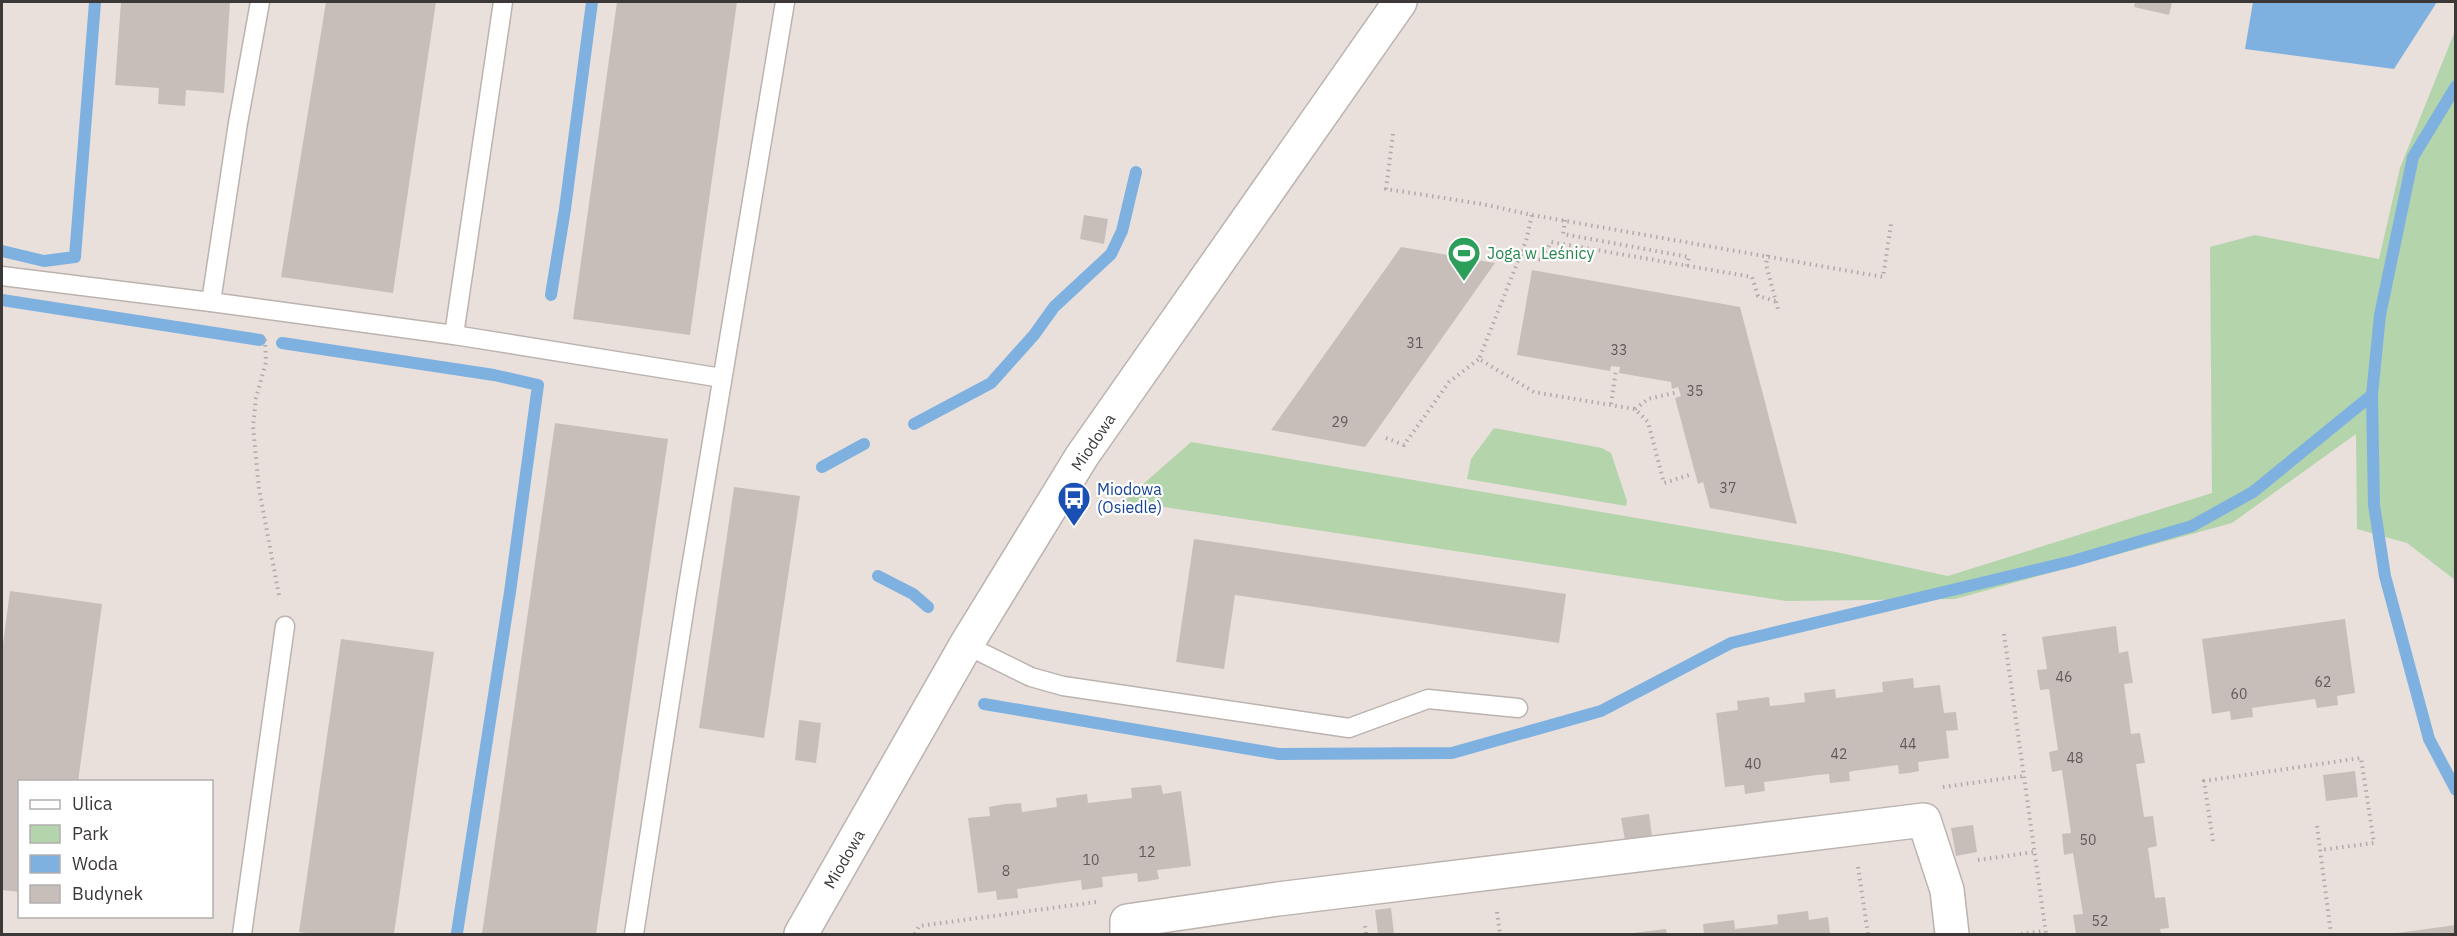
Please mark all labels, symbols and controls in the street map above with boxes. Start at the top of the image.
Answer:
sports icon: Joga w Leśnicy [1446,235,1482,282]
place label: Joga w Leśnicy [1487,243,1594,263]
house number: 31 [1407,334,1423,352]
house number: 33 [1611,341,1627,359]
house number: 35 [1687,382,1703,400]
street label: Miodowa [1067,409,1120,474]
house number: 29 [1332,413,1348,431]
place label: Miodowa (Osiedle) [1097,479,1162,517]
house number: 37 [1720,479,1736,497]
bus stop icon: Miodowa (Osiedle) [1056,480,1092,527]
house number: 46 [2056,668,2072,686]
house number: 62 [2315,673,2331,691]
house number: 60 [2231,685,2247,703]
house number: 44 [1900,735,1916,753]
house number: 42 [1831,745,1847,763]
house number: 48 [2067,749,2083,767]
house number: 40 [1745,755,1761,773]
legend [18,780,213,918]
text: Ulica [72,792,113,815]
text: Park [72,822,109,845]
street label: Miodowa [819,826,869,892]
house number: 50 [2080,831,2096,849]
house number: 12 [1139,843,1155,861]
house number: 10 [1083,851,1099,869]
text: Woda [72,852,118,875]
house number: 8 [1002,862,1010,880]
text: Budynek [72,882,144,905]
house number: 52 [2092,912,2108,930]

